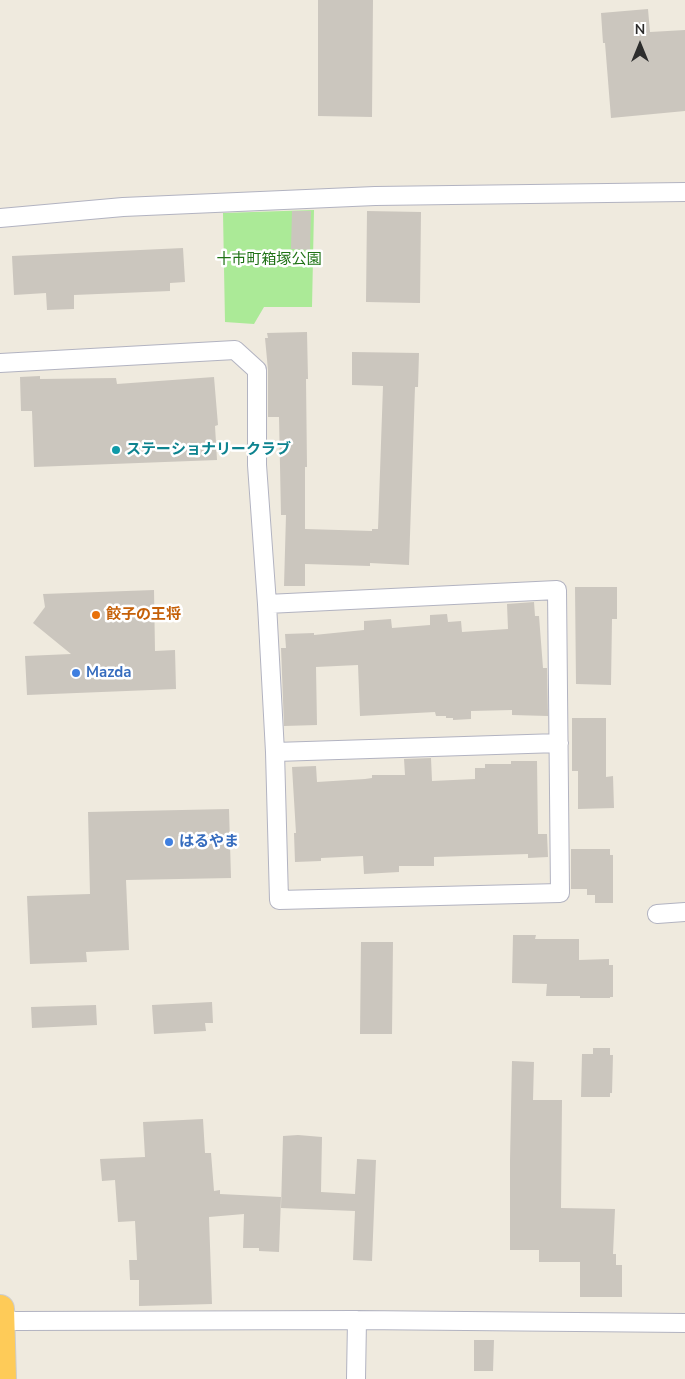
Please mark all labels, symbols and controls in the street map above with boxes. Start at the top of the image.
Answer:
north arrow [615,20,665,70]
text: N [635,20,645,39]
park label: 十市町箱塚公園 [217,251,321,269]
place label: ステーショナリークラブ [126,441,291,459]
marker: ステーショナリークラブ [110,444,122,456]
place label: 餃子の王将 [106,606,181,624]
marker: 餃子の王将 [90,609,102,621]
place label: Mazda [86,664,131,682]
marker: Mazda [70,667,82,679]
place label: はるやま [179,833,239,851]
marker: はるやま [163,836,175,848]

